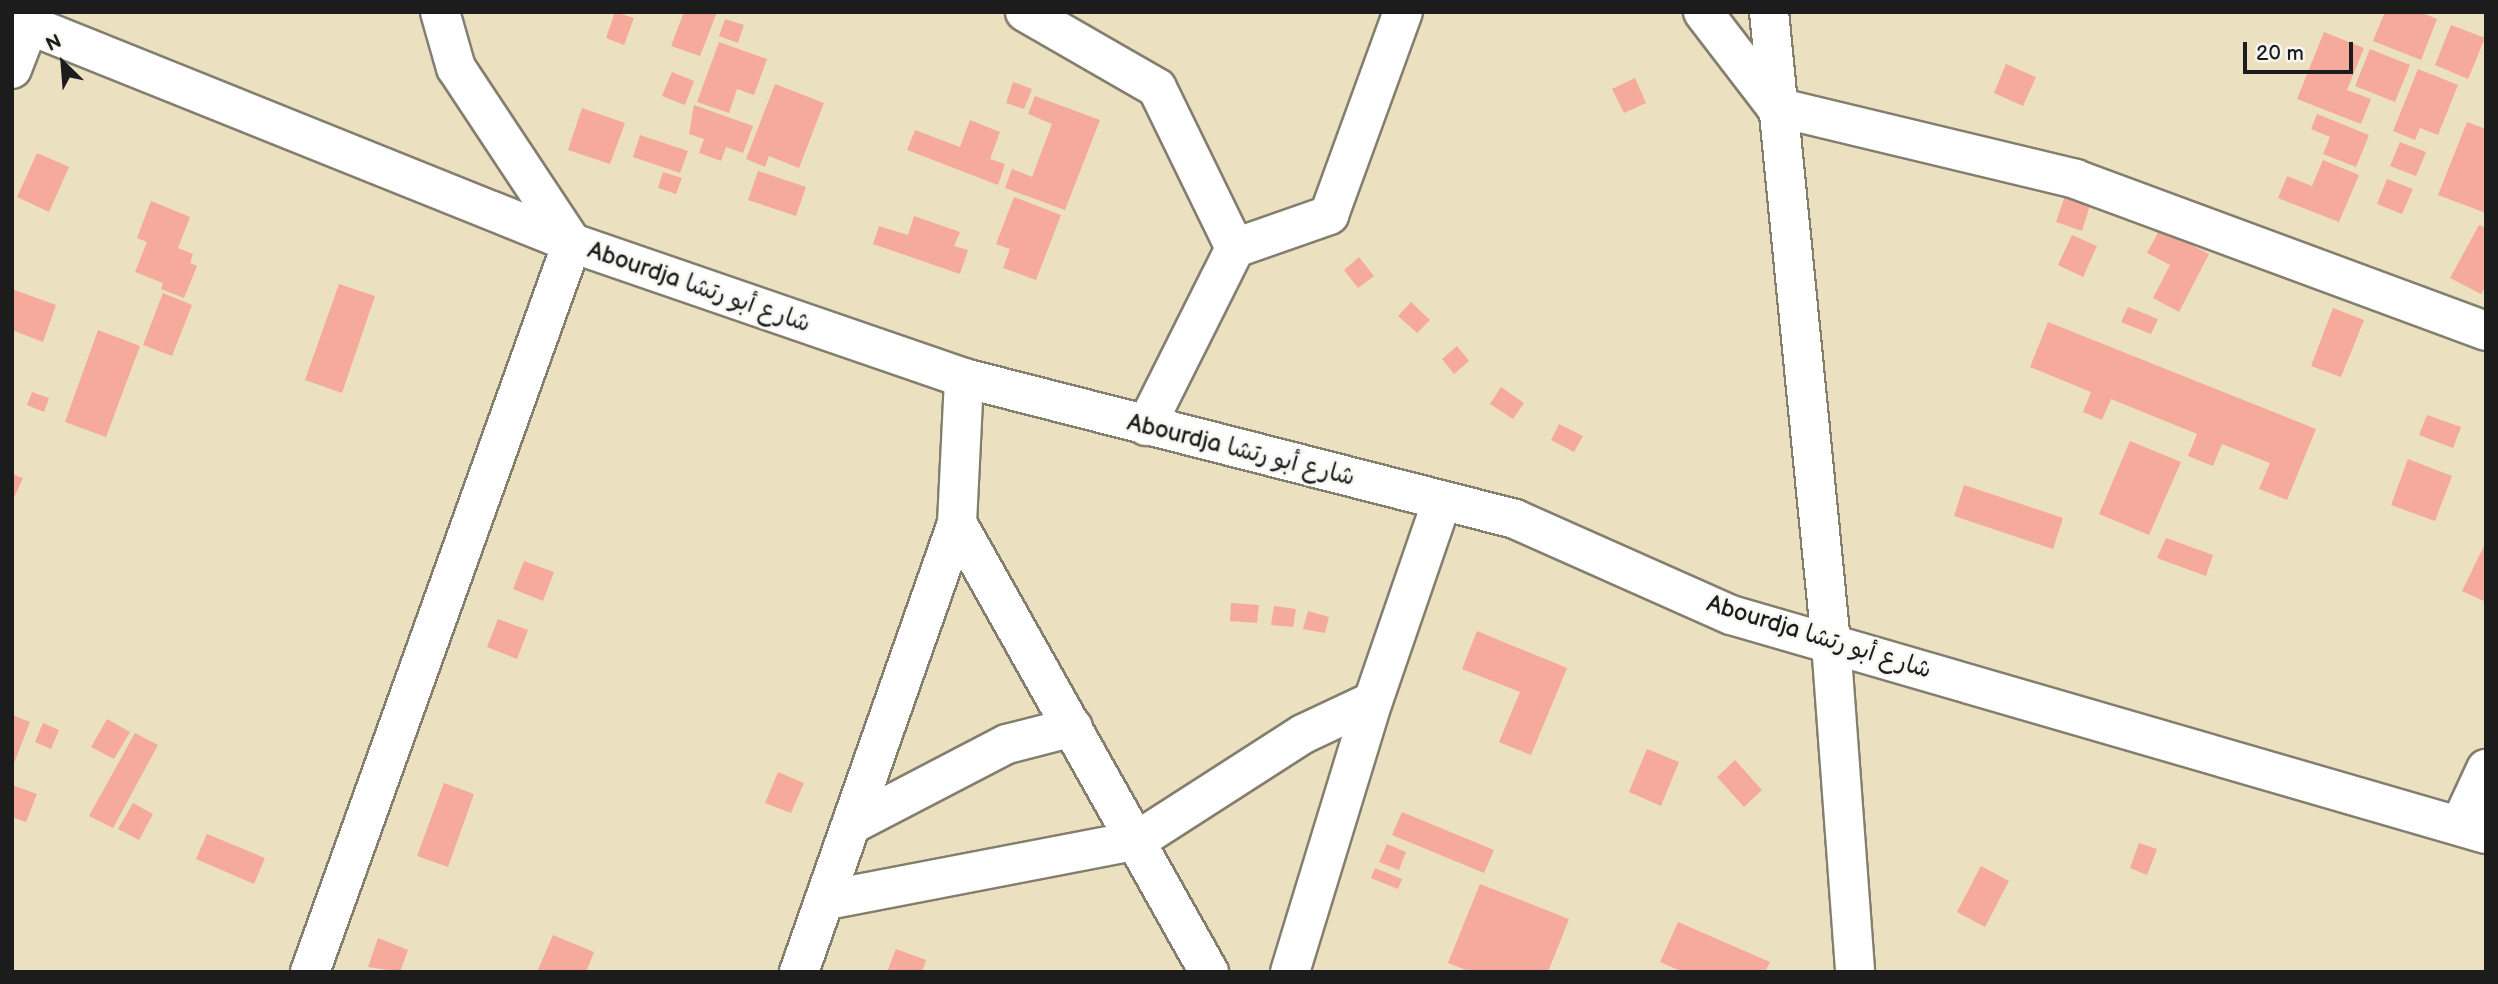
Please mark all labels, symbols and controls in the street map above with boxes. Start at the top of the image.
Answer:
north arrow [28,28,98,98]
scale bar [2246,28,2356,72]
text: N [43,30,65,57]
text: 20 m [2256,41,2304,66]
street label: Abourdja شارع أبو رتشا [584,235,814,339]
street label: Abourdja شارع أبو رتشا [1124,408,1358,492]
street label: Abourdja شارع أبو رتشا [1703,589,1935,685]

